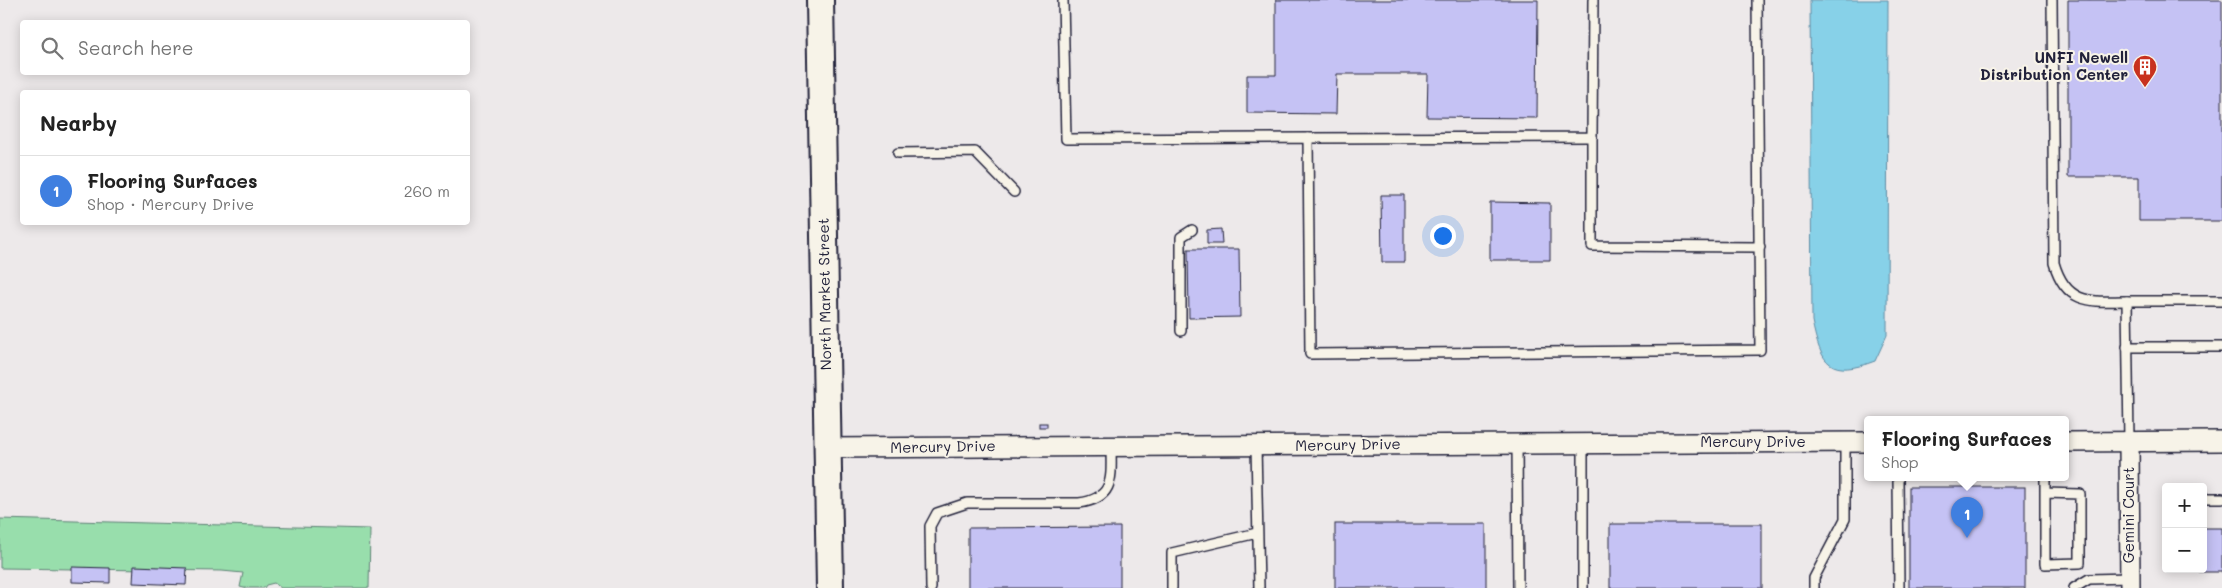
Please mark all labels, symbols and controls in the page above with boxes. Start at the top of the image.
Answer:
search box [20,20,470,75]
icon: search [38,34,66,62]
text: Search here [78,35,194,60]
place label: UNFI Newell Distribution Center [1980,47,2128,84]
building icon: UNFI Newell Distribution Center [2132,54,2158,88]
text: Nearby [40,109,117,136]
text: Flooring Surfaces [87,168,258,193]
text: 1 [52,180,60,201]
text: 260 m [404,180,450,201]
text: Shop · Mercury Drive [87,193,254,214]
street label: North Market Street [813,218,835,370]
your location [1430,223,1456,249]
popup [1864,416,2069,481]
text: Flooring Surfaces [1881,426,2052,451]
street label: Mercury Drive [1700,431,1806,451]
street label: Mercury Drive [1295,433,1401,455]
street label: Mercury Drive [890,435,996,457]
text: Shop [1881,451,1919,472]
street label: Gemini Court [2118,467,2138,563]
map controls [2162,483,2207,573]
button: + [2162,483,2207,528]
pin: 1 [1951,497,1983,538]
button: − [2162,528,2207,573]

